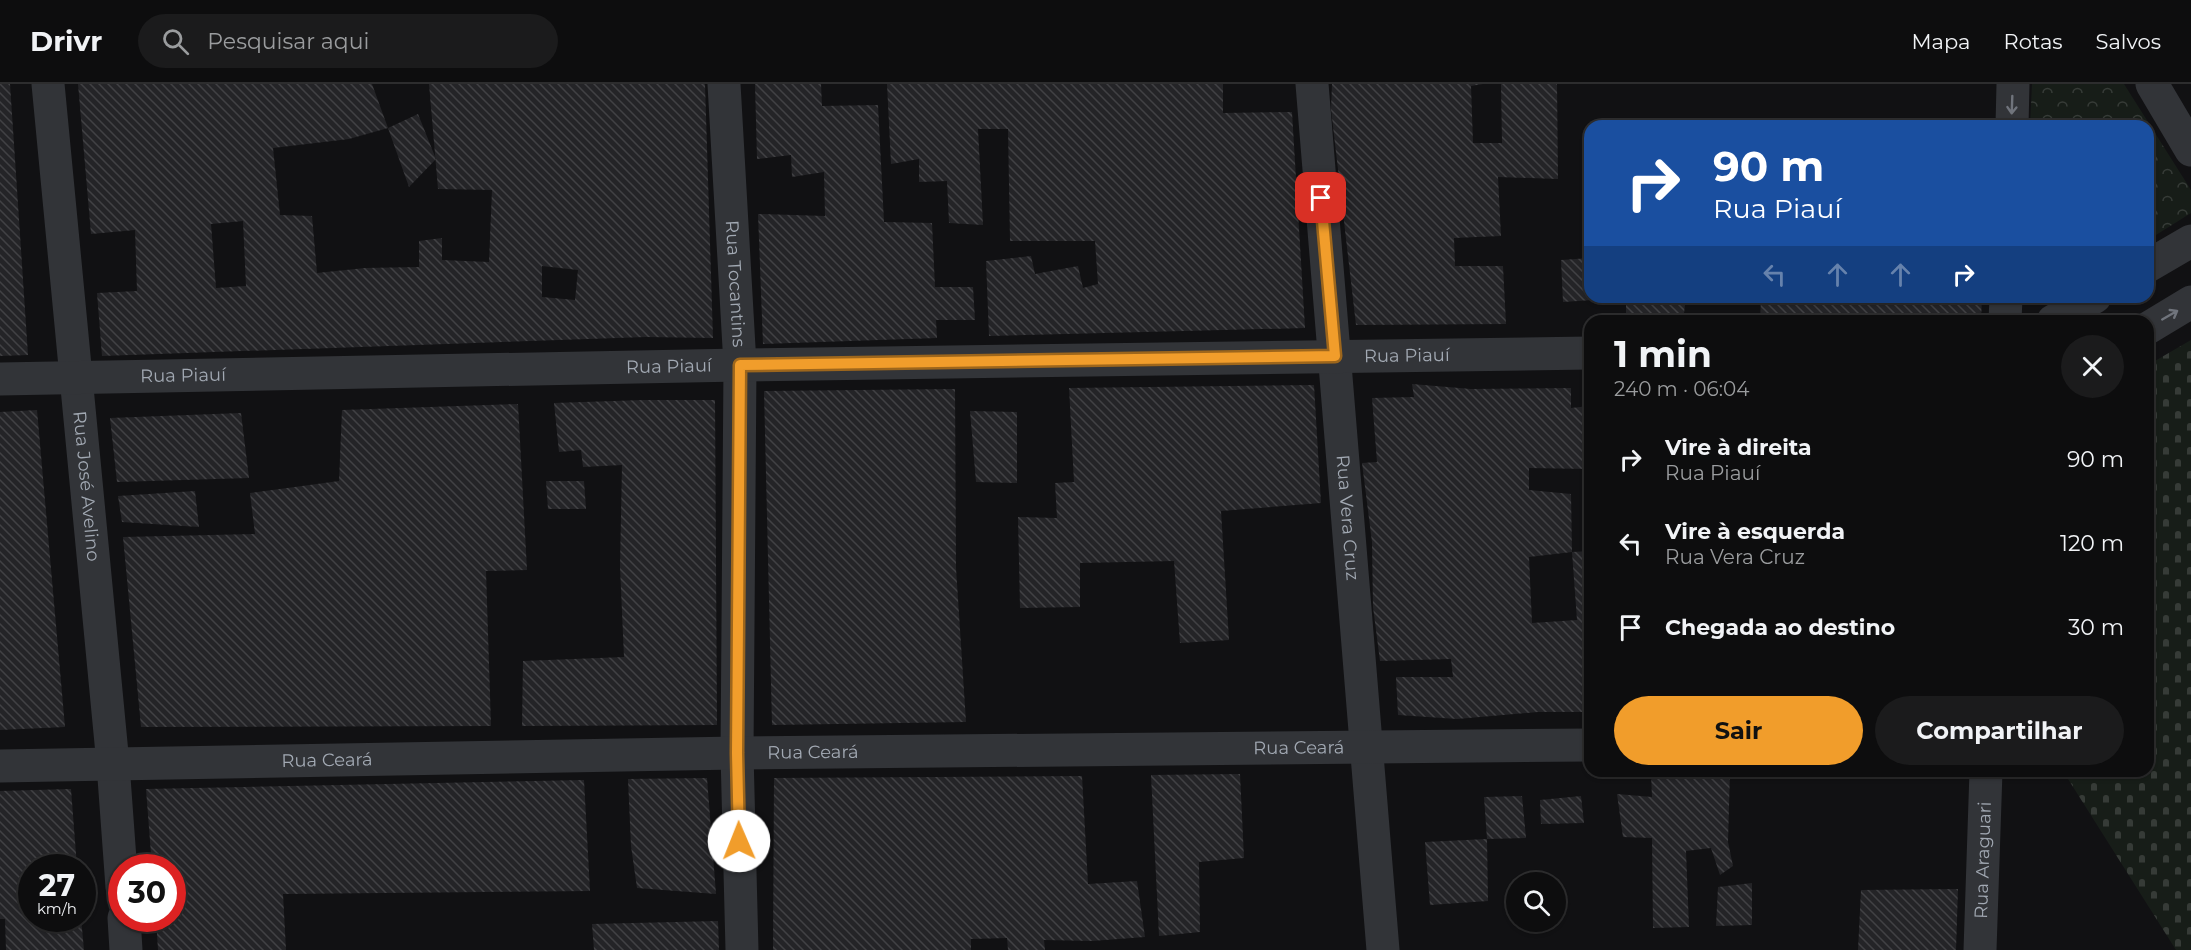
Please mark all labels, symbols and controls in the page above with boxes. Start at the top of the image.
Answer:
search box [138,14,558,68]
text: Drivr [30,24,102,58]
icon: search [159,25,192,58]
text: Pesquisar aqui [207,28,369,55]
text: Mapa [1911,29,1970,54]
text: Rotas [2003,29,2063,54]
text: Salvos [2096,29,2161,54]
one-way arrow [2007,95,2018,114]
text: 90 m [1713,140,1824,192]
icon: right [1614,144,1692,222]
pin [1295,172,1346,223]
icon: arrive [1304,181,1337,214]
text: Rua Piauí [1713,192,1842,225]
street label: Rua Tocantins [721,220,750,348]
icon: left [1758,258,1791,291]
icon: ahead [1821,258,1854,291]
icon: ahead [1884,258,1917,291]
icon: right [1947,258,1980,291]
one-way arrow [2160,309,2178,320]
text: 1 min [1614,332,1712,376]
button: close [2061,335,2124,398]
street label: Rua Piauí [1364,344,1451,367]
street label: Rua Piauí [626,355,713,378]
street label: Rua Piauí [140,364,227,387]
text: 240 m · 06:04 [1614,377,1749,401]
street label: Rua José Avelino [68,410,105,562]
text: Vire à direita [1665,434,1812,461]
icon: right [1614,443,1647,476]
text: 90 m [2067,446,2124,473]
street label: Rua Vera Cruz [1331,454,1364,581]
text: Rua Piauí [1665,461,1760,485]
text: Vire à esquerda [1665,518,1845,545]
icon: left [1614,527,1647,560]
text: 120 m [2060,530,2124,557]
text: Rua Vera Cruz [1665,545,1805,569]
icon: arrive [1614,611,1647,644]
text: Chegada ao destino [1665,614,1895,641]
text: 30 m [2068,614,2124,641]
button: Sair [1614,696,1863,765]
button: Compartilhar [1875,696,2124,765]
street label: Rua Ceará [1253,736,1345,759]
street label: Rua Ceará [767,741,859,764]
street label: Rua Ceará [281,748,373,772]
street label: Rua Araguari [1970,801,1996,919]
position arrow [707,809,771,873]
speed limit sign: 30 [108,854,186,932]
text: 27 [39,867,75,904]
map controls [1506,872,1566,932]
button: search [1506,872,1566,932]
text: km/h [37,899,77,918]

